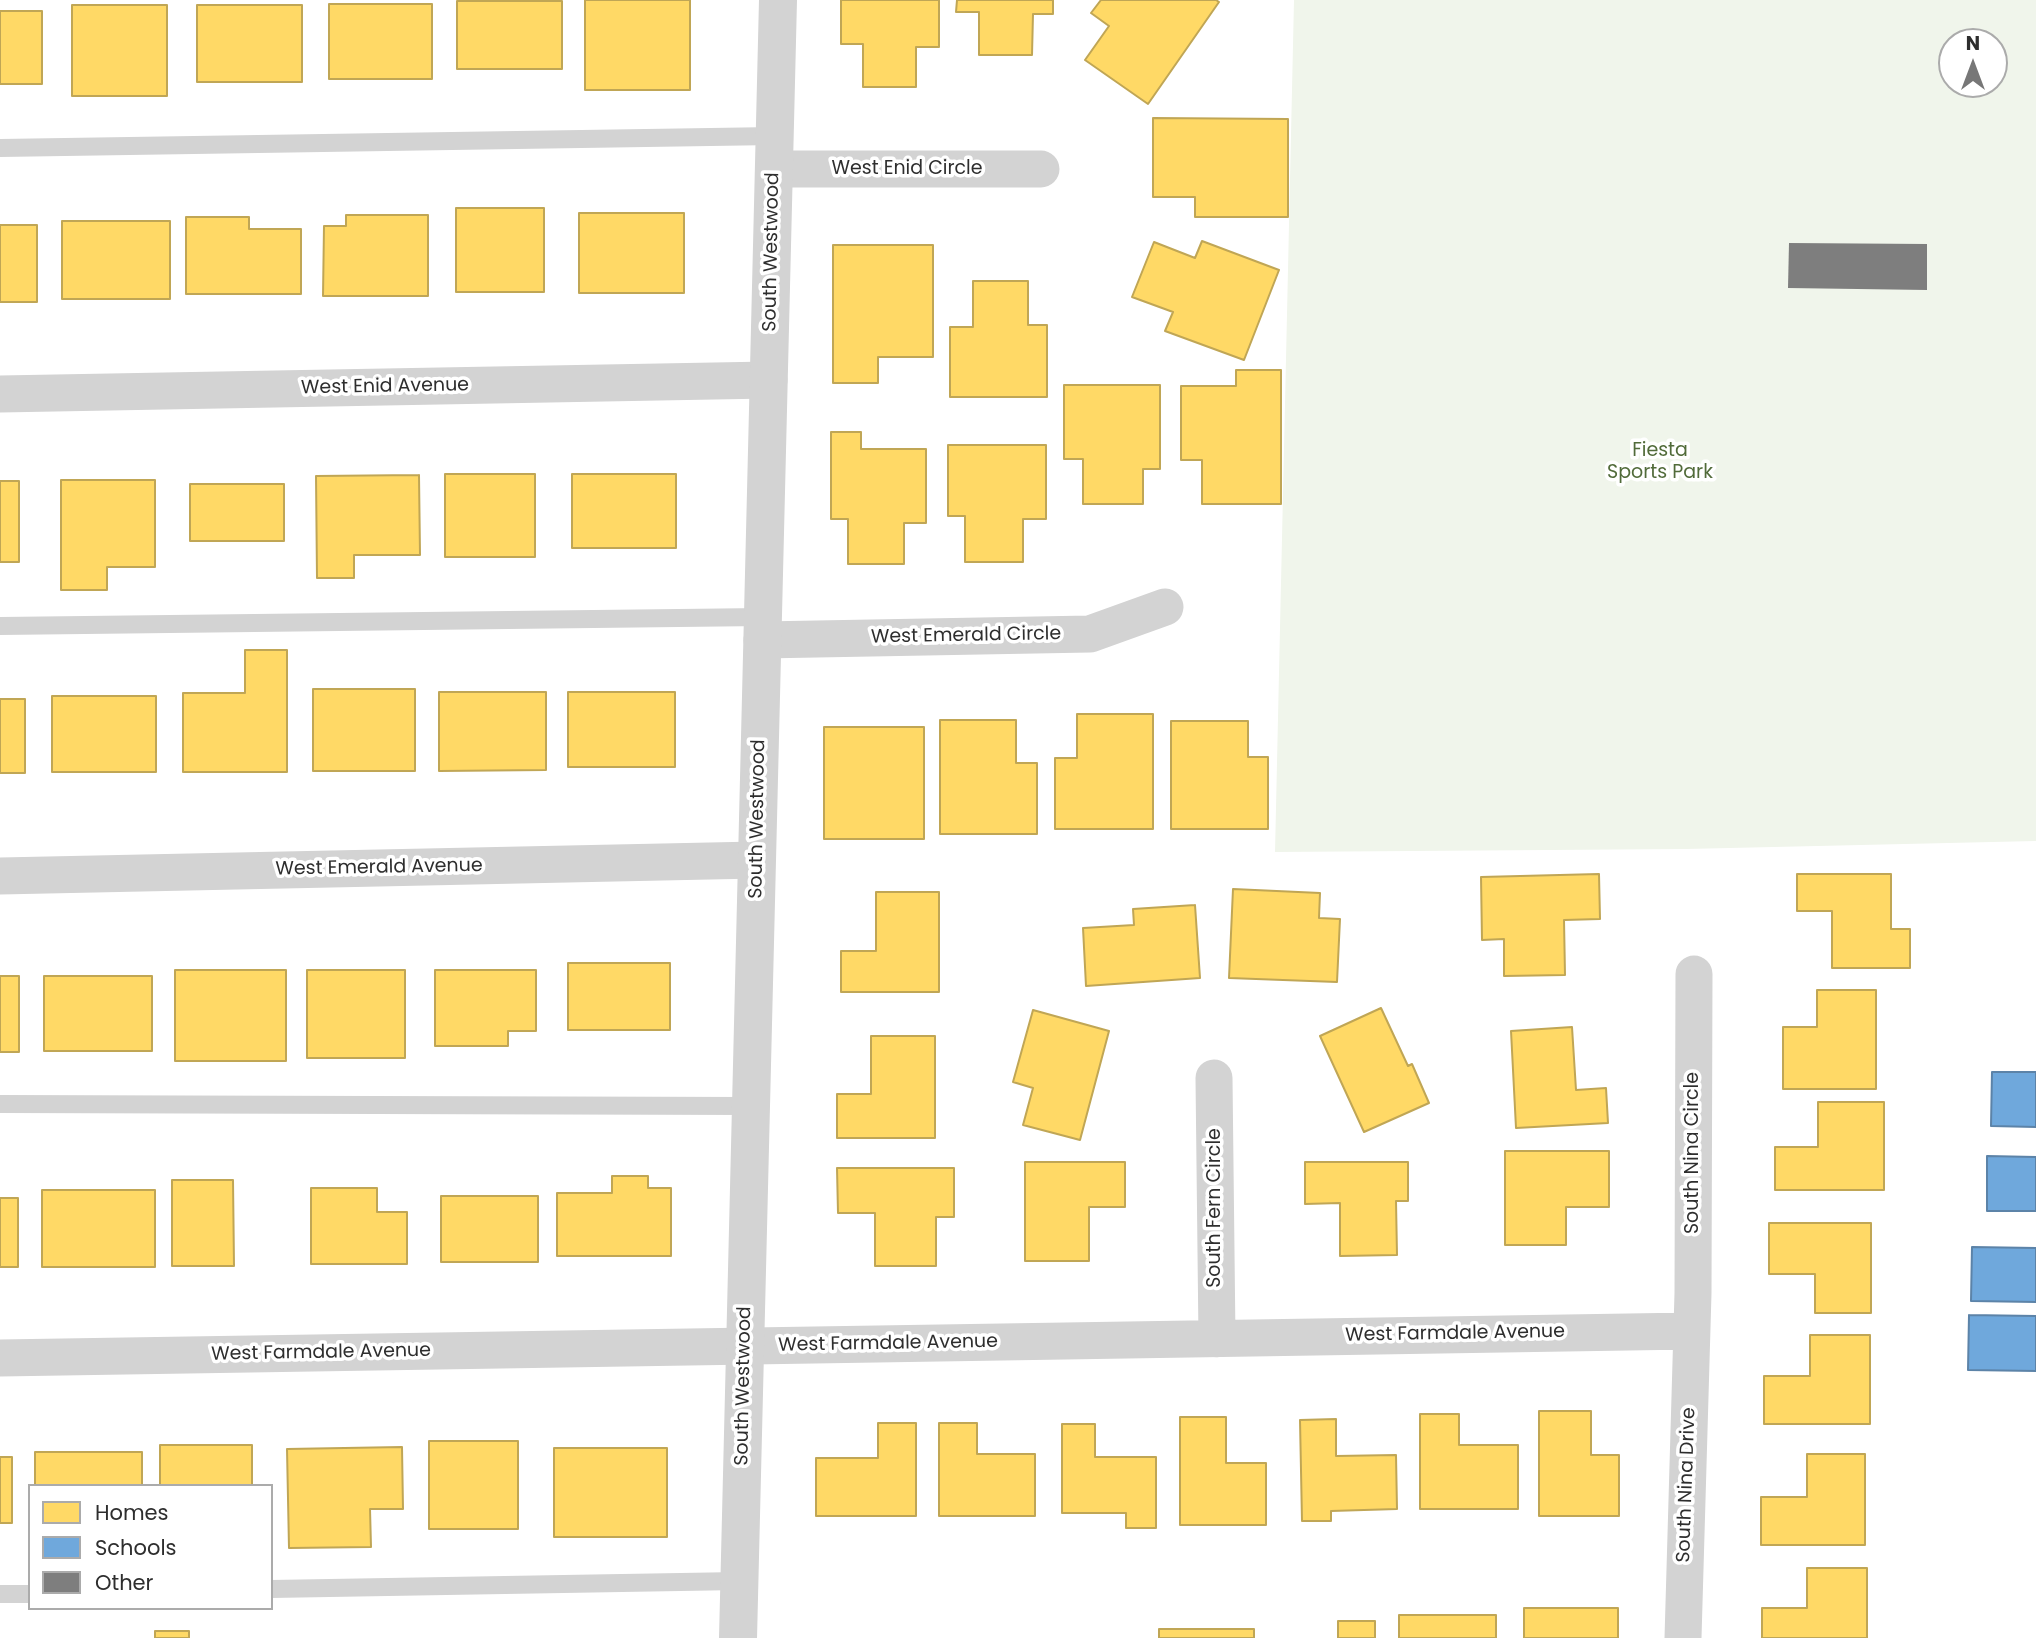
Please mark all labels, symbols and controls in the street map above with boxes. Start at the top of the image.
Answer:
north arrow [1938,28,2008,98]
text: N [1966,30,1980,57]
street label: West Enid Circle [831,158,983,180]
street label: South Westwood [759,172,785,332]
street label: West Enid Avenue [301,374,469,400]
park label: Fiesta Sports Park [1607,440,1713,484]
street label: West Emerald Circle [871,623,1061,649]
street label: South Westwood [745,739,771,899]
street label: West Emerald Avenue [275,855,483,881]
street label: South Nina Circle [1682,1072,1704,1234]
street label: South Fern Circle [1204,1128,1226,1288]
street label: South Westwood [731,1306,757,1466]
street label: West Farmdale Avenue [1345,1321,1565,1347]
street label: West Farmdale Avenue [778,1331,998,1357]
street label: West Farmdale Avenue [211,1340,431,1366]
street label: South Nina Drive [1673,1407,1701,1563]
legend [28,1484,273,1610]
text: Homes [95,1498,169,1527]
text: Schools [95,1533,177,1562]
text: Other [95,1568,153,1597]

